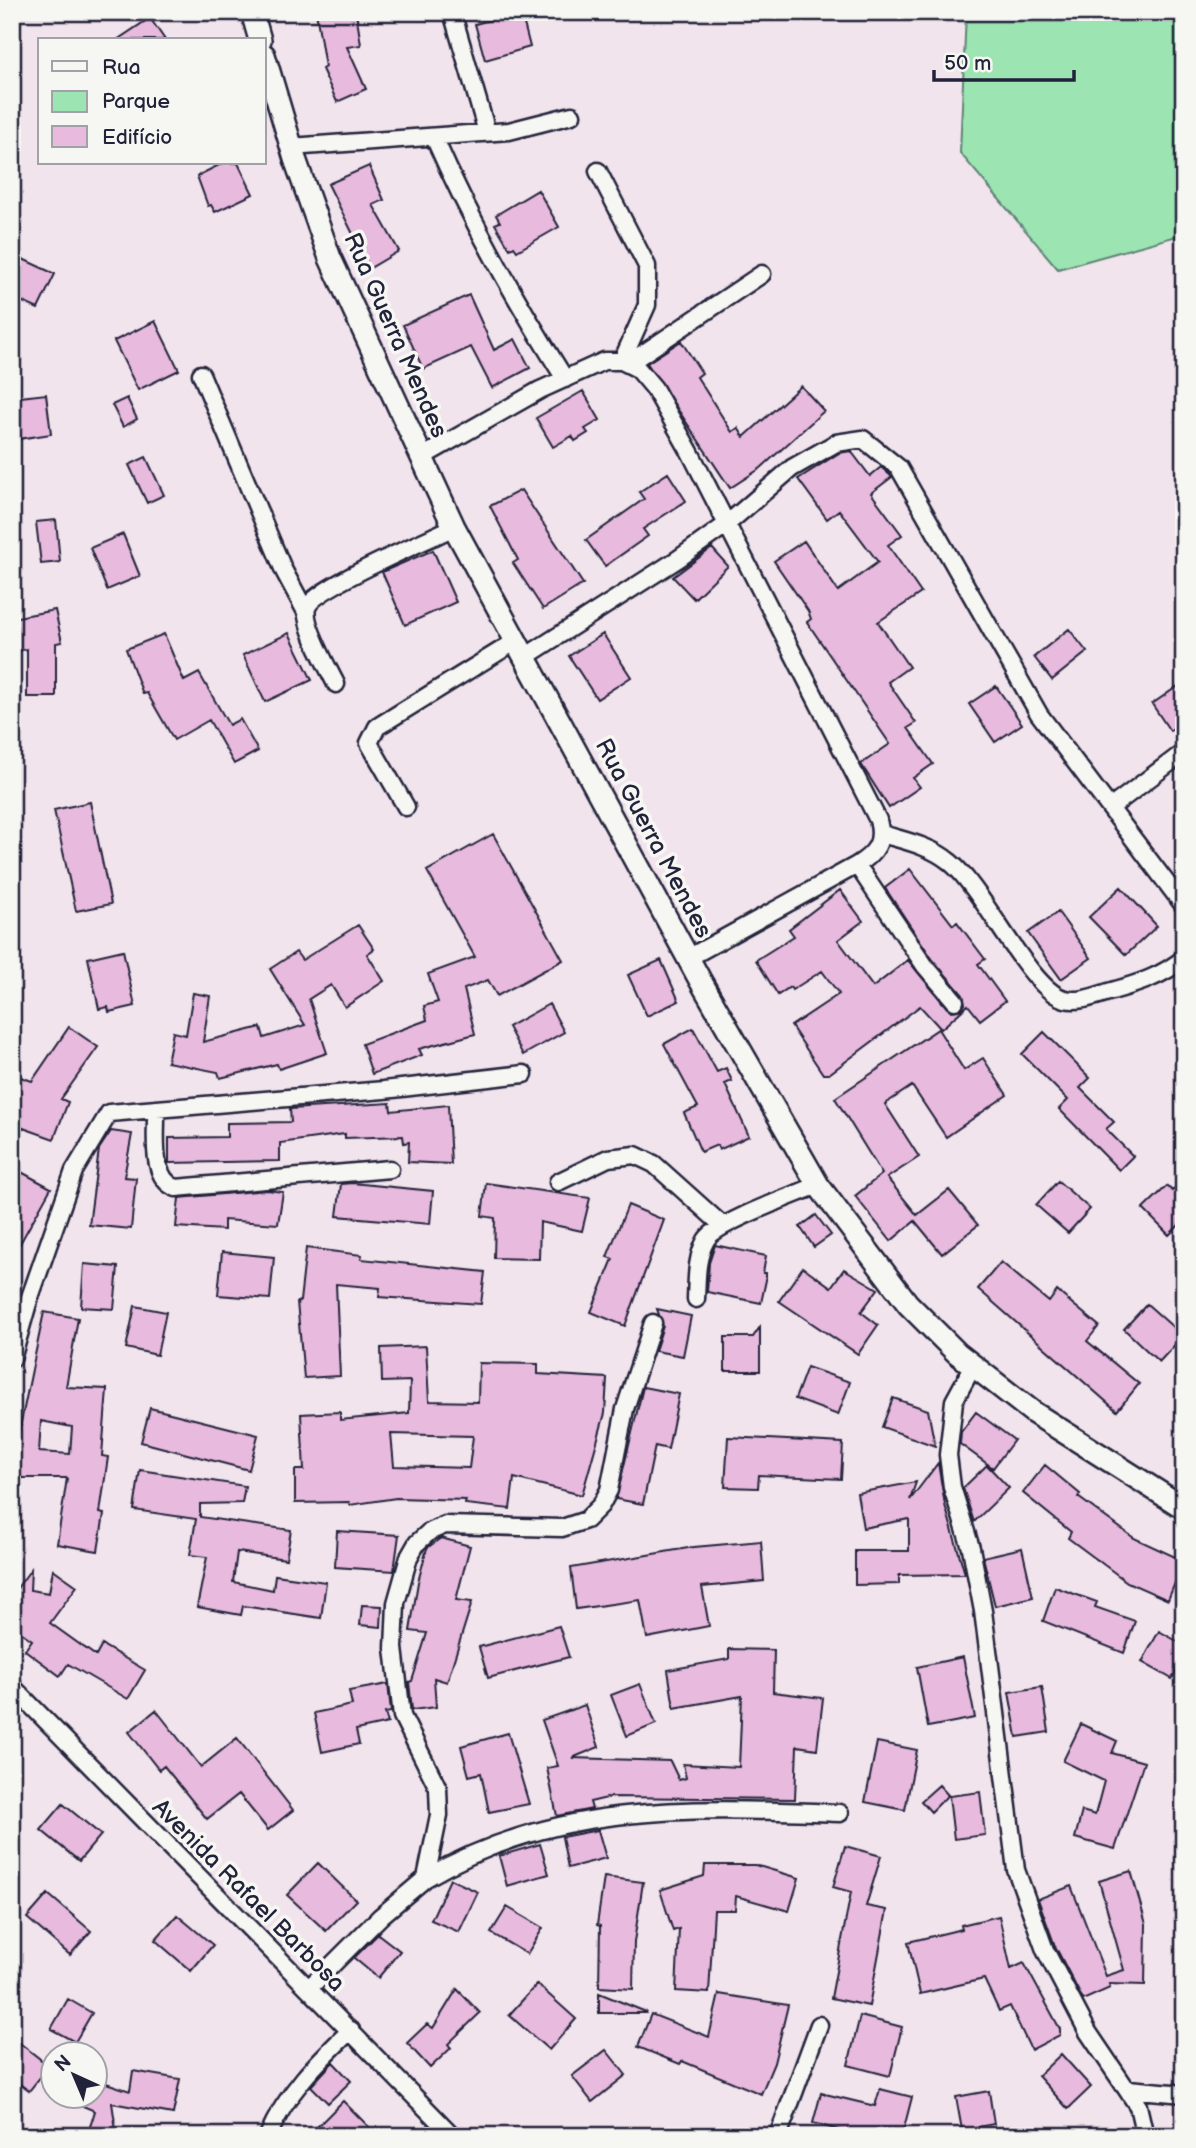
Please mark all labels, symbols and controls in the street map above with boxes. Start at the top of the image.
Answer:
legend [38,38,266,164]
scale bar [934,38,1074,82]
text: 50 m [944,51,991,76]
text: Rua [102,55,141,80]
text: Parque [102,89,170,114]
text: Edifício [102,125,172,150]
street label: Rua Guerra Mendes [337,228,454,442]
street label: Rua Guerra Mendes [589,734,718,943]
street label: Avenida Rafael Barbosa [146,1793,351,1998]
north arrow [38,2039,108,2110]
text: N [50,2051,76,2077]

